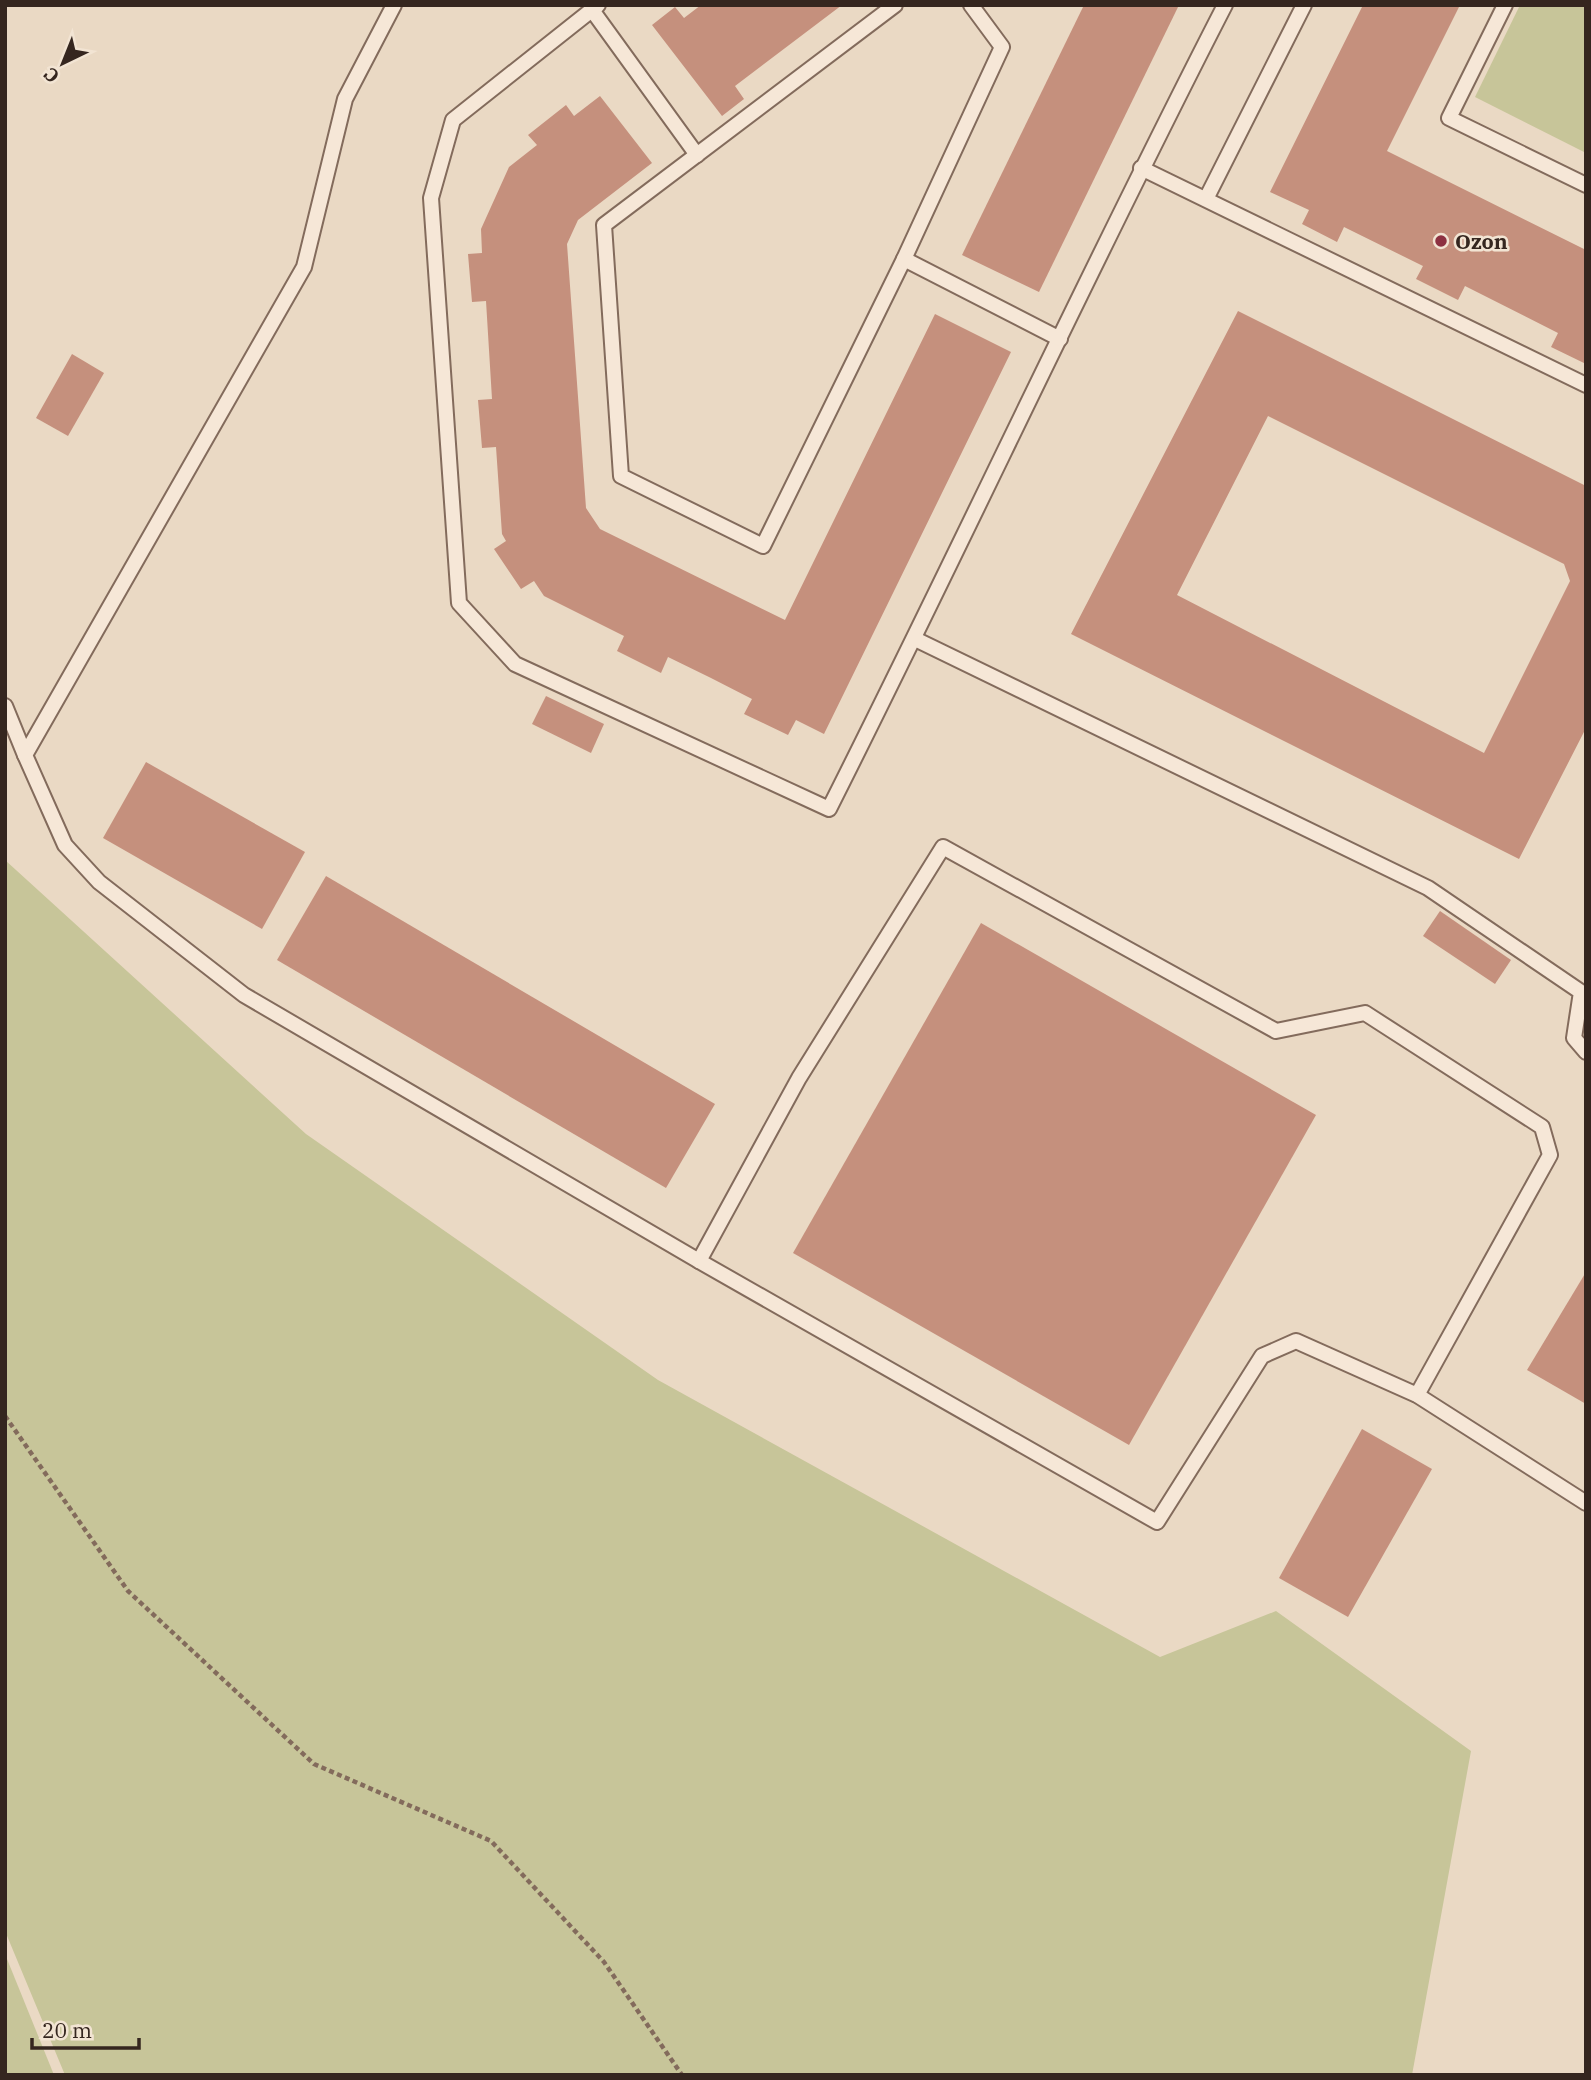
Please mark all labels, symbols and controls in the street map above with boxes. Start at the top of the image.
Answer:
north arrow [28,28,98,98]
text: С [39,62,64,89]
place label: Ozon [1455,227,1508,255]
marker: Ozon [1433,233,1449,249]
scale bar [32,2007,138,2050]
text: 20 m [42,2016,92,2044]

